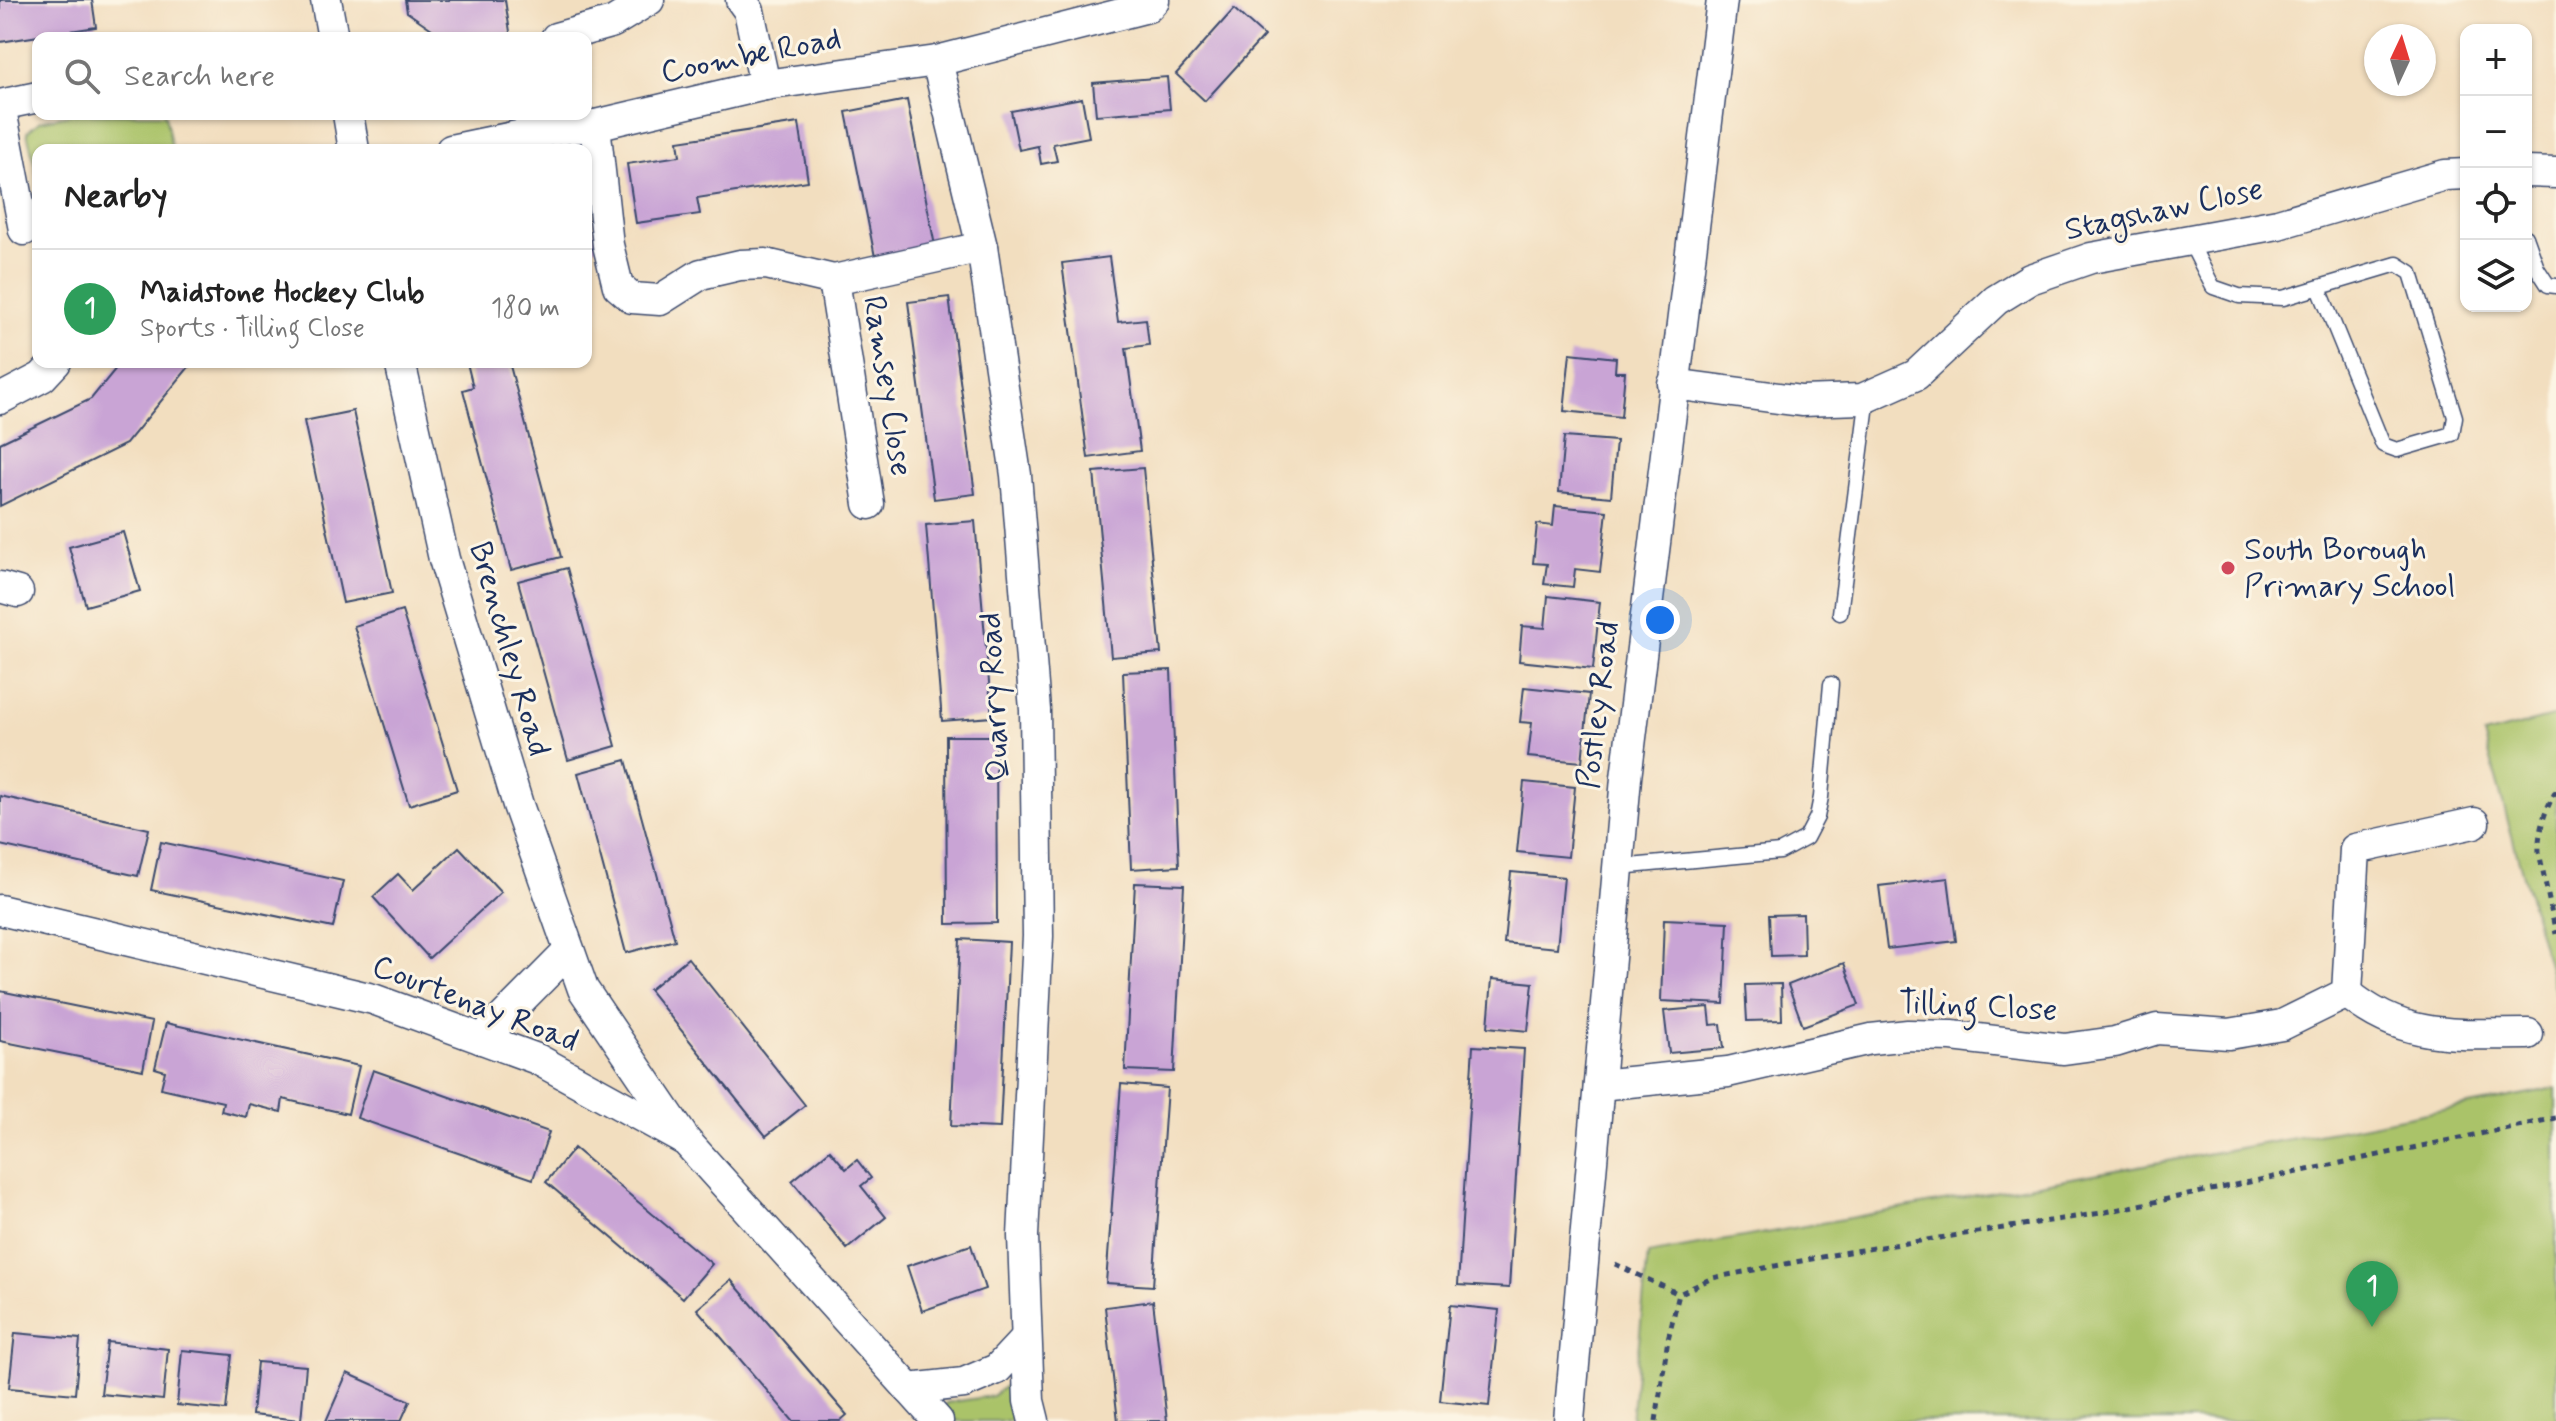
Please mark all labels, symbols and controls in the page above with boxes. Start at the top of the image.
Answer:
street label: Coombe Road [657,18,845,94]
north arrow [2364,24,2436,96]
map controls [2460,24,2532,312]
button: + [2460,24,2532,96]
search box [32,32,592,120]
icon: search [60,54,104,98]
text: Search here [124,57,275,96]
button: − [2460,96,2532,168]
street label: Stagshaw Close [2061,168,2268,253]
button: locate [2460,168,2532,240]
text: Nearby [64,174,168,219]
button: layers [2460,240,2532,312]
text: Maidstone Hockey Club [140,273,424,312]
text: 1 [84,292,96,326]
text: 180 m [491,292,560,326]
street label: Ramsey Close [852,293,922,479]
text: Sports · Tilling Close [140,312,365,346]
place label: South Borough Primary School [2244,529,2456,608]
street label: Brenchley Road [458,537,560,761]
marker: South Borough Primary School [2219,559,2237,577]
your location [1640,600,1680,640]
street label: Quarry Road [970,611,1020,783]
street label: Postley Road [1568,619,1630,791]
street label: Courtenay Road [366,945,584,1063]
street label: Tilling Close [1897,982,2059,1035]
pin: 1 [2346,1261,2398,1327]

